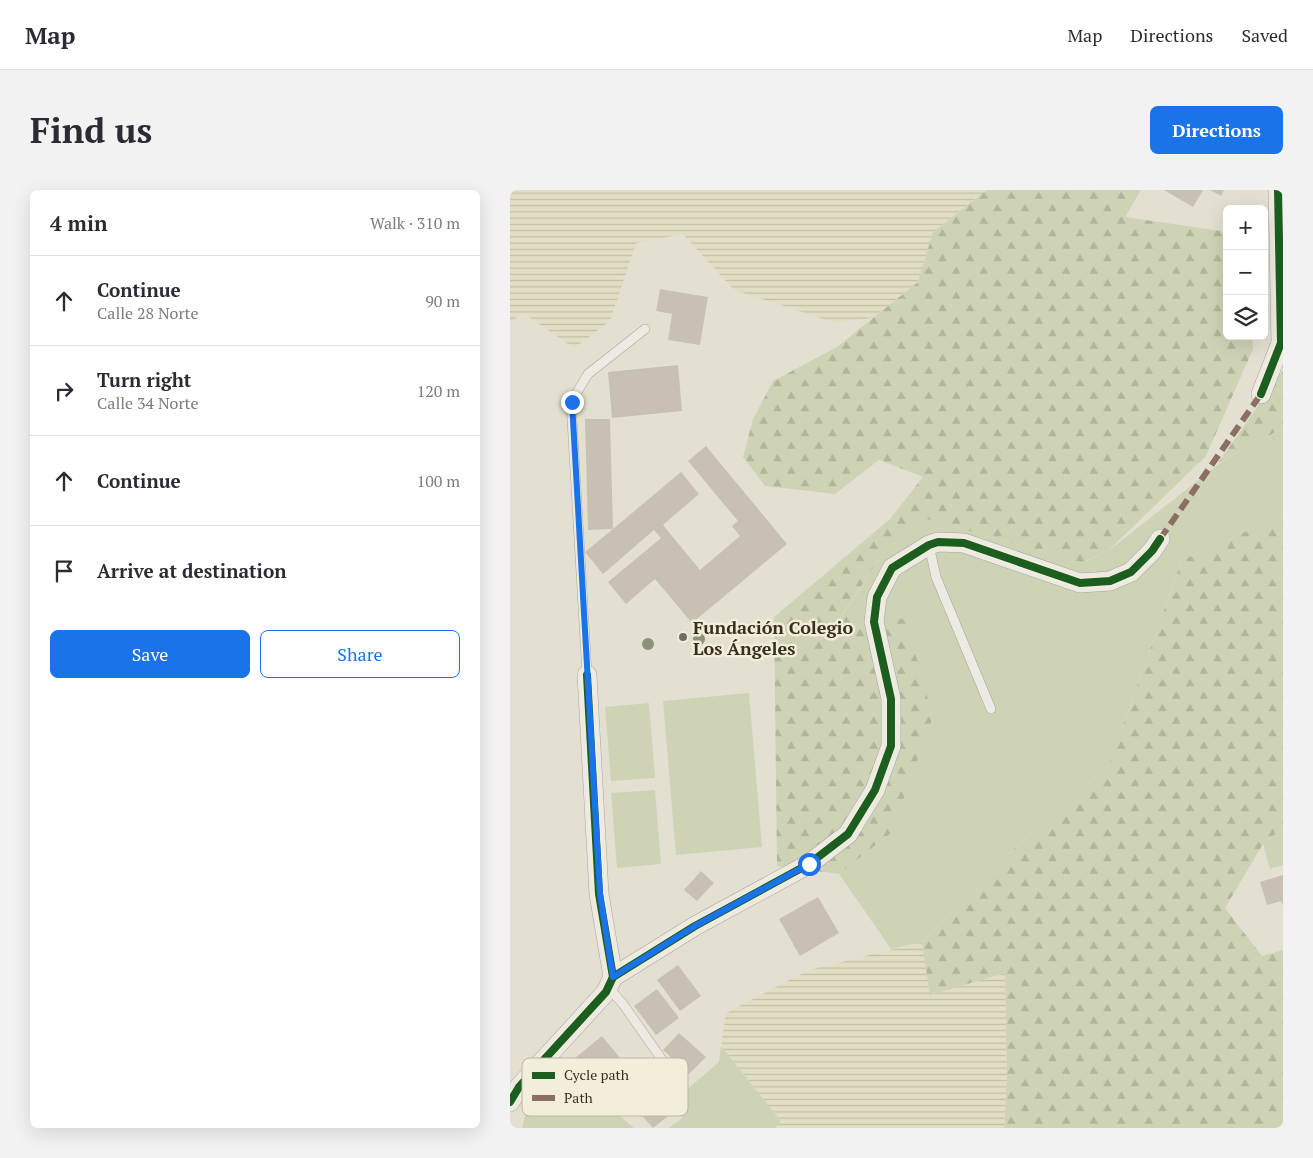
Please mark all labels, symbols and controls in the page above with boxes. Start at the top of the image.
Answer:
text: Map [25,19,75,51]
text: Map [1067,23,1102,47]
text: Directions [1130,23,1213,47]
text: Saved [1241,23,1288,47]
button: Directions [1150,106,1283,154]
text: Find us [30,107,152,153]
map controls [1223,205,1268,340]
button: + [1223,205,1268,250]
text: 4 min [50,209,107,237]
text: Walk · 310 m [370,212,460,234]
button: − [1223,250,1268,295]
text: Continue [97,277,181,302]
icon: ahead [50,287,78,315]
text: 90 m [425,290,460,312]
button: layers [1223,295,1268,340]
text: Calle 28 Norte [97,302,199,324]
text: Turn right [97,367,191,392]
icon: right [50,377,78,405]
text: 120 m [417,380,460,402]
route end [561,391,584,414]
text: Calle 34 Norte [97,392,199,414]
icon: ahead [50,467,78,495]
text: Continue [97,468,181,493]
text: 100 m [417,470,460,492]
icon: arrive [50,557,78,585]
text: Arrive at destination [97,558,286,583]
place label: Fundación Colegio Los Ángeles [693,615,854,660]
button: Save [50,630,250,678]
button: Share [260,630,460,678]
marker: Fundación Colegio Los Ángeles [677,631,689,643]
route start [798,853,821,876]
legend [522,1058,688,1116]
text: Cycle path [564,1065,629,1084]
text: Path [564,1088,593,1107]

